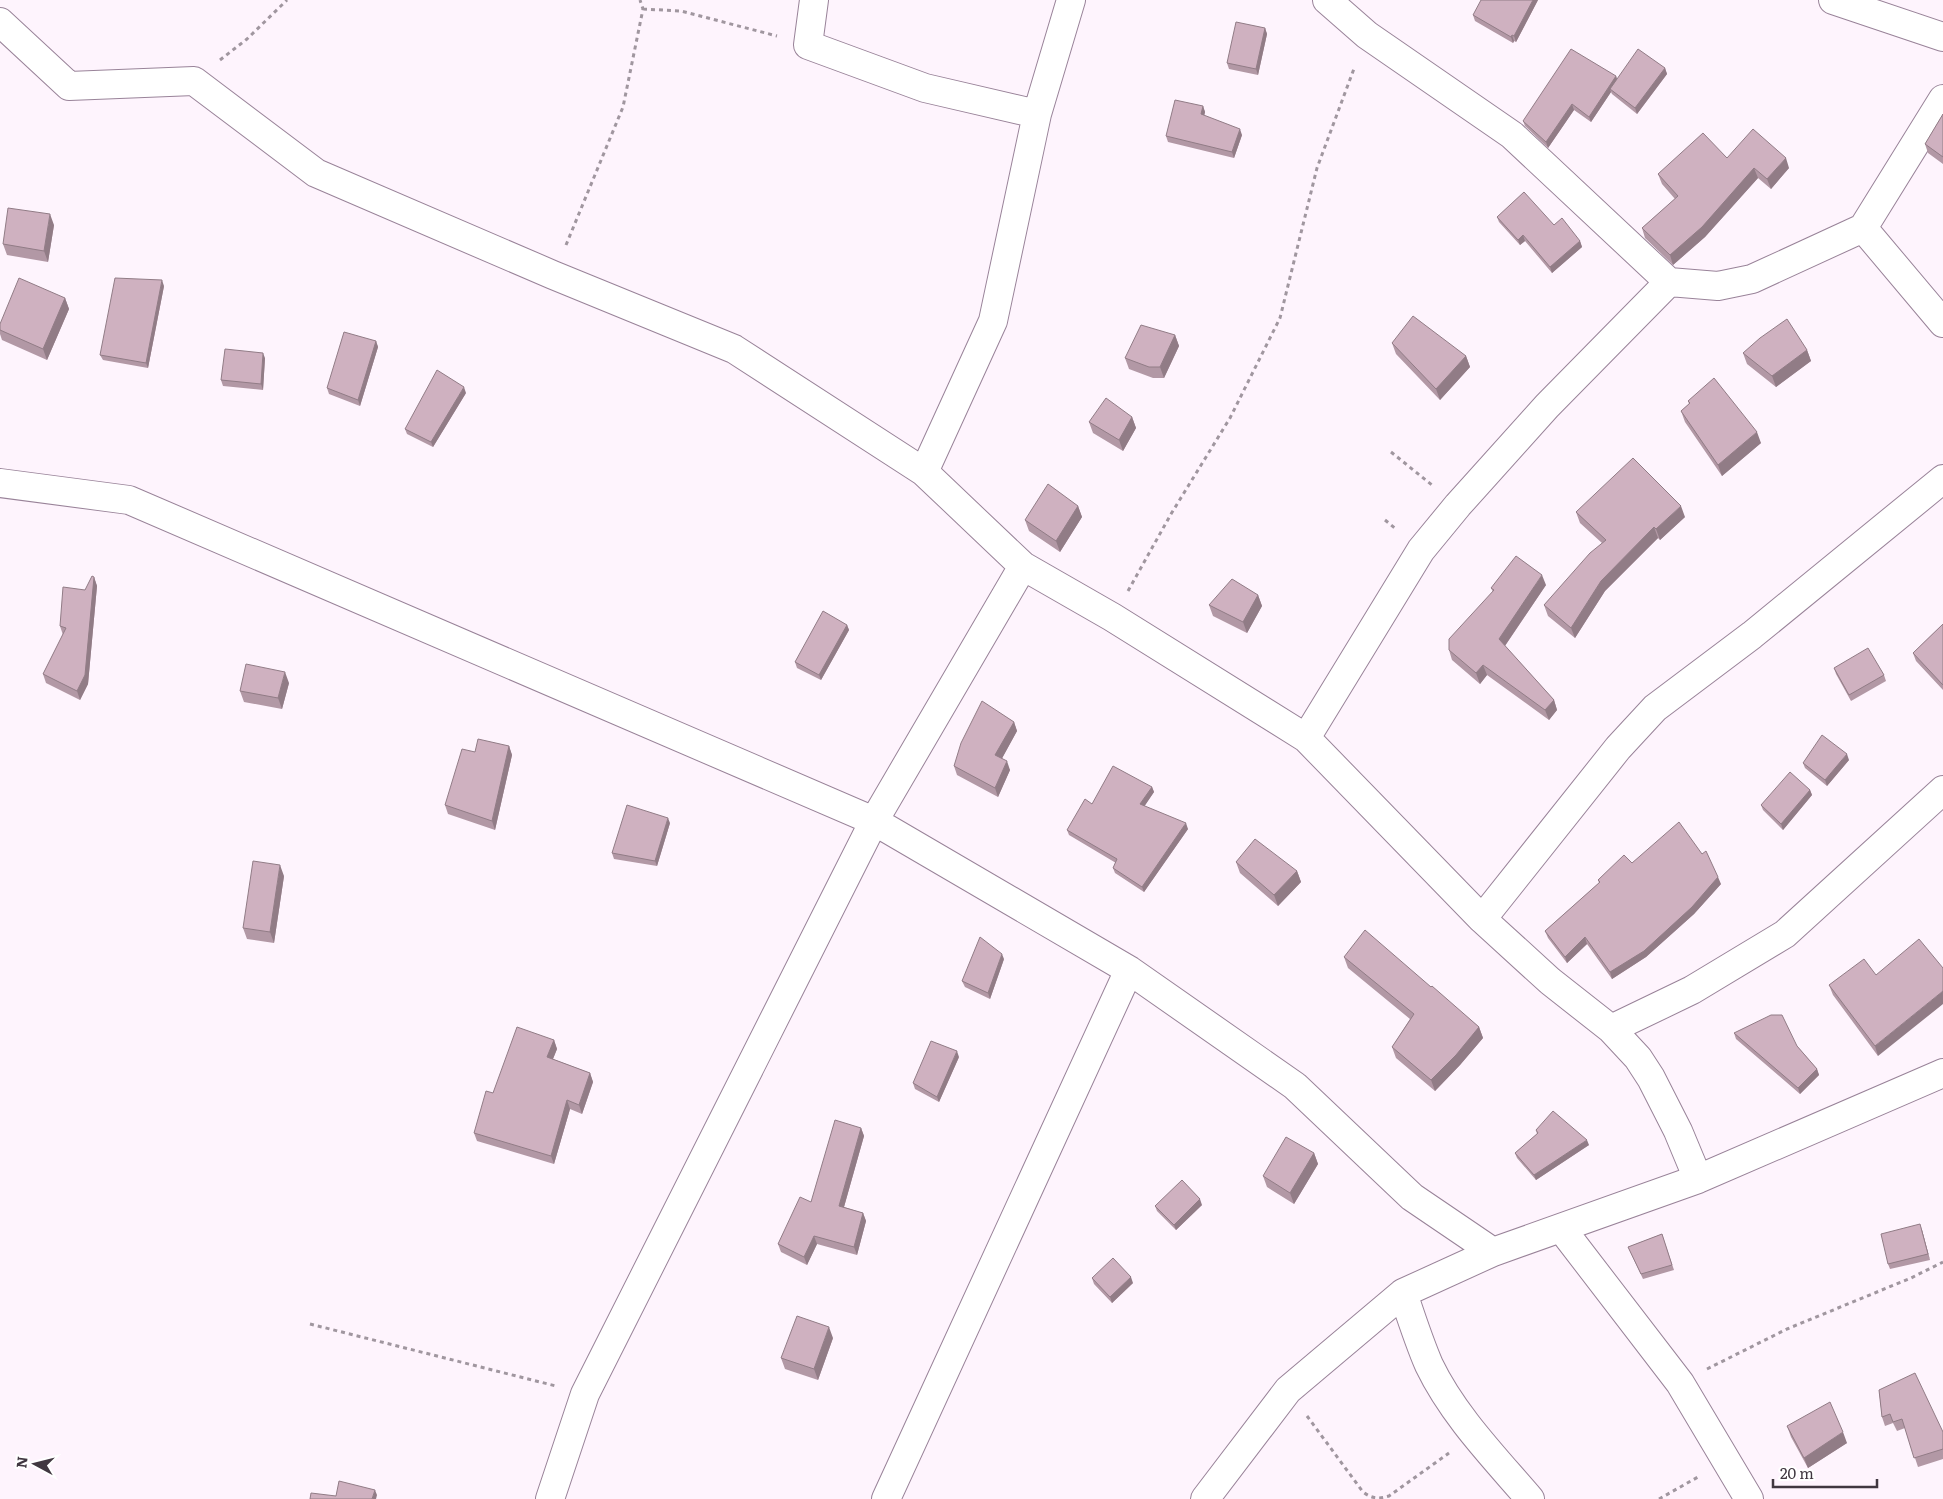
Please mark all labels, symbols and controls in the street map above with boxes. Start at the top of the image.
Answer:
north arrow [10,1439,60,1489]
text: N [10,1455,32,1469]
scale bar [1773,1456,1877,1488]
text: 20 m [1780,1461,1814,1484]

